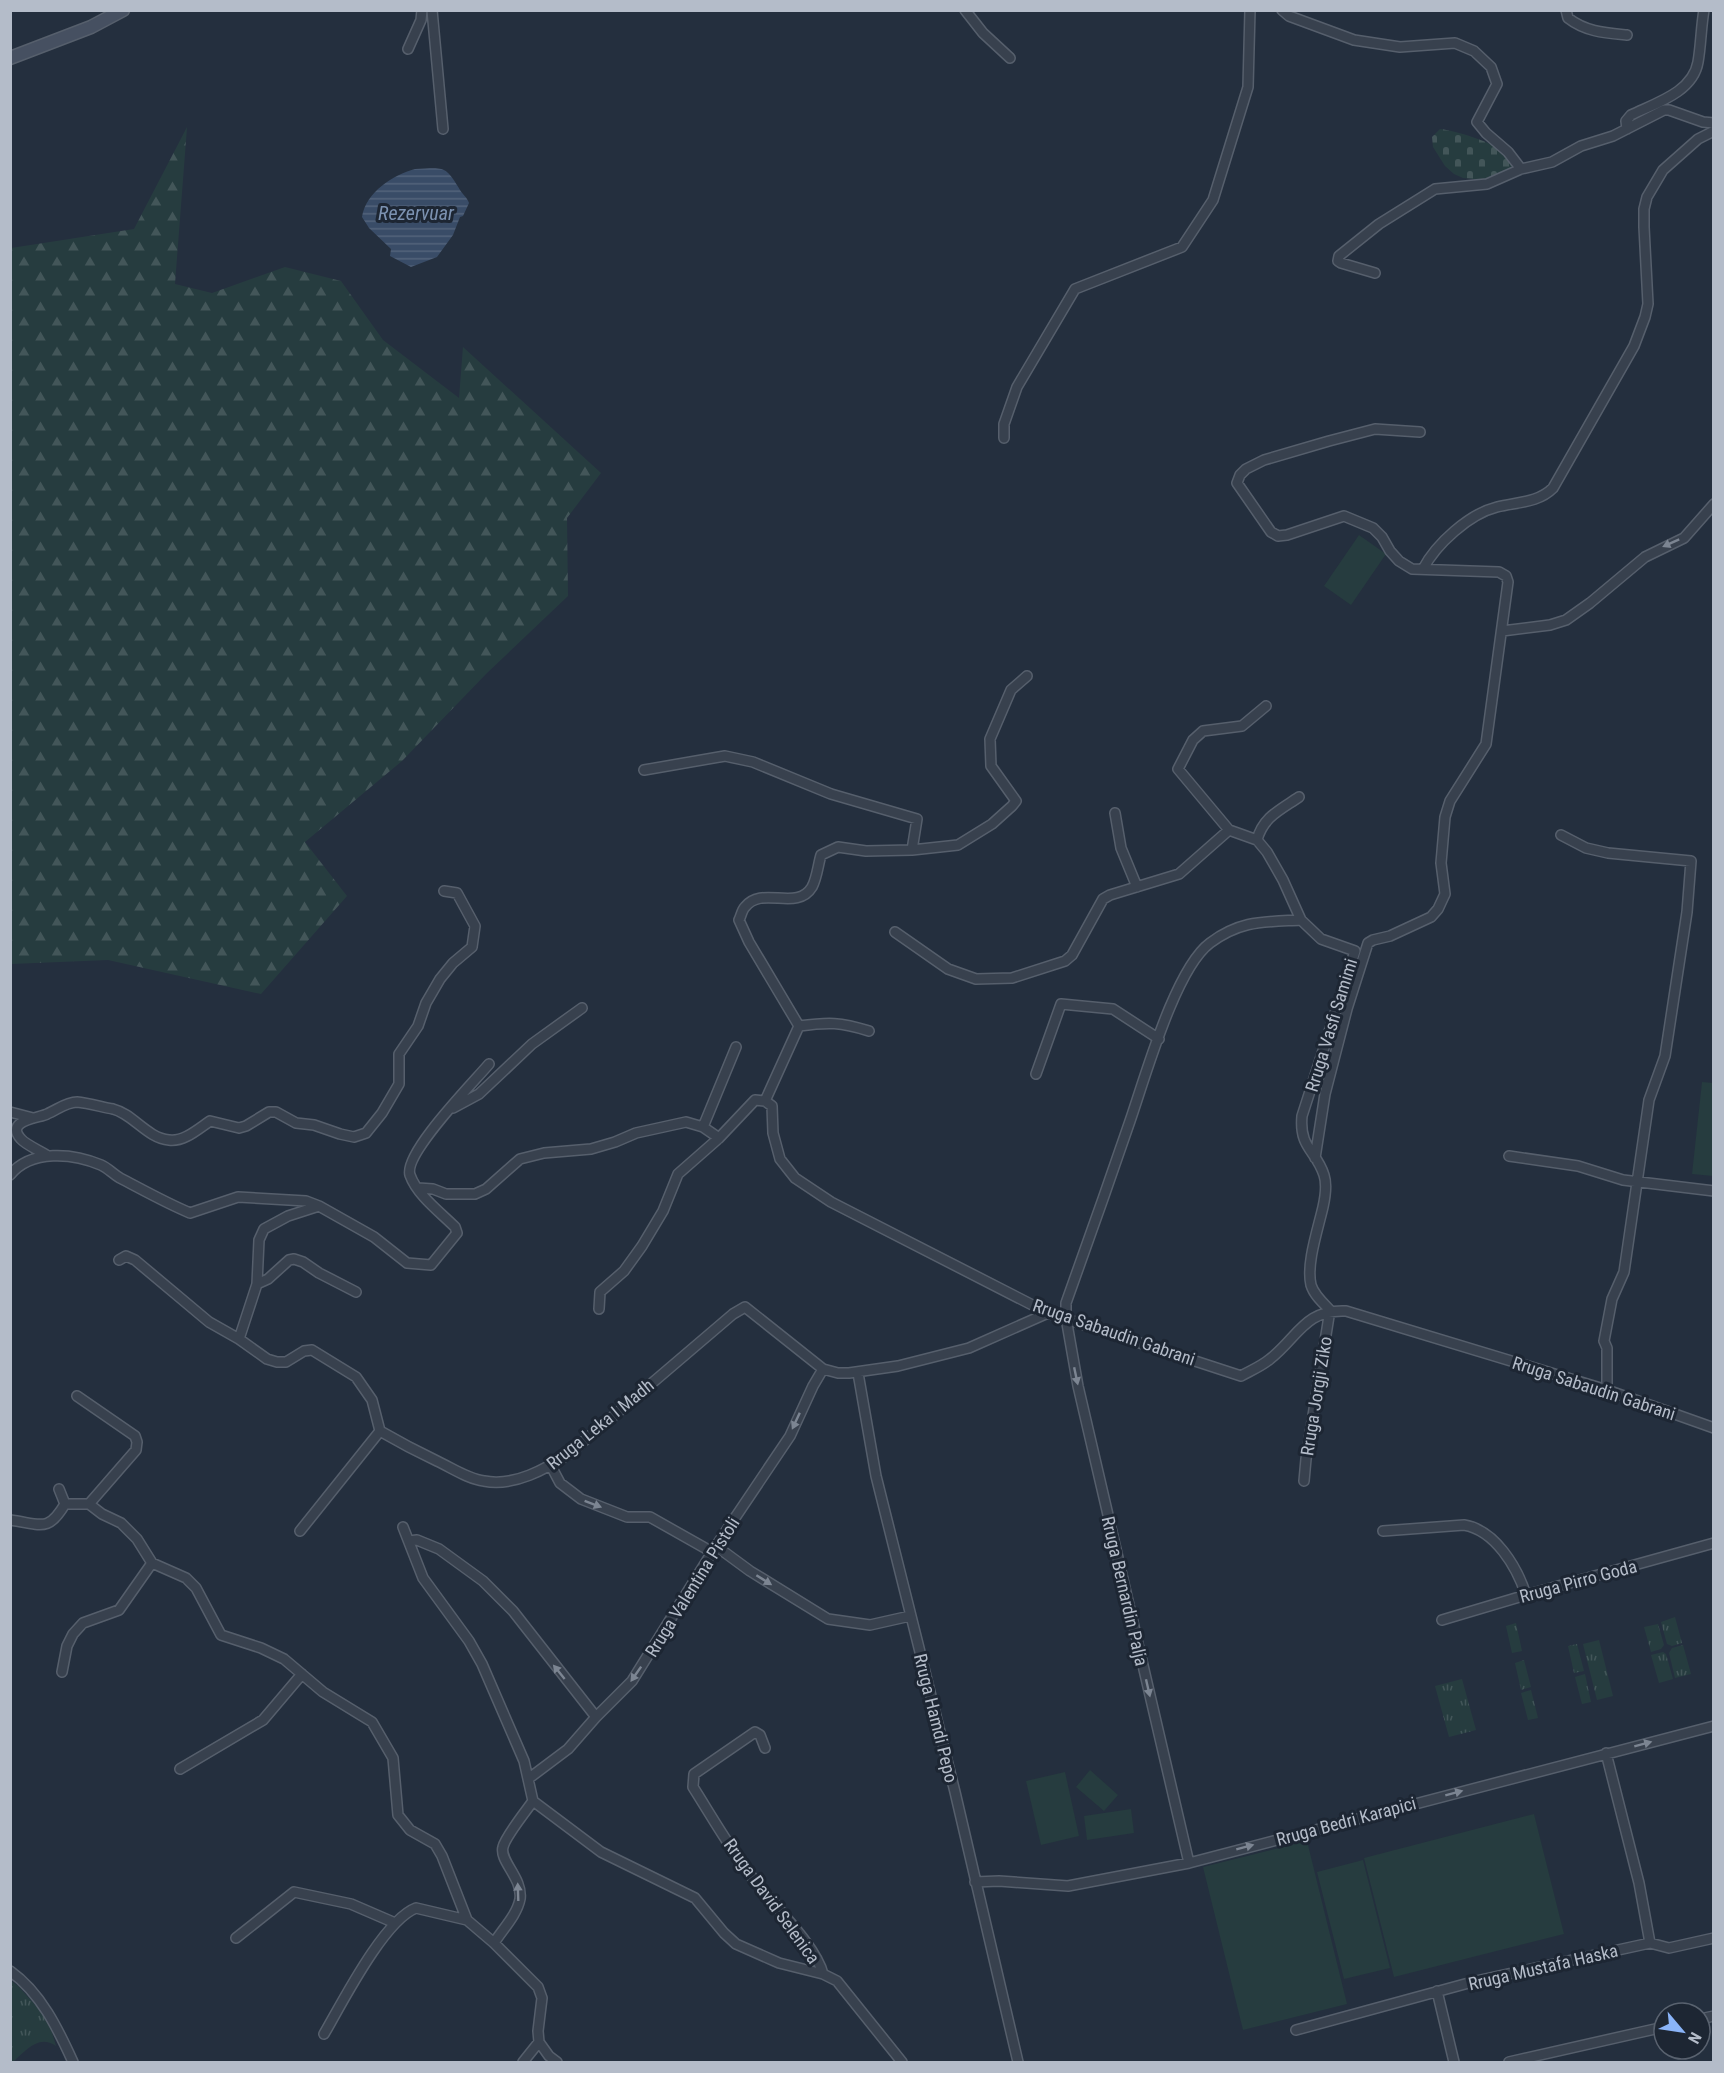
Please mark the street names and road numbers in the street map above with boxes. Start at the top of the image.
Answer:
street label: Rruga Vasfi Samimi [1301,956,1361,1094]
street label: Rruga Sabaudin Gabrani [1030,1294,1198,1370]
street label: Rruga Jorgji Ziko [1296,1335,1336,1457]
street label: Rruga Sabaudin Gabrani [1510,1352,1678,1424]
street label: Rruga Leka I Madh [542,1374,658,1474]
street label: Rruga Valentina Pistoli [641,1513,743,1661]
street label: Rruga Bernardin Palja [1098,1514,1152,1668]
street label: Rruga Pirro Goda [1517,1555,1639,1607]
street label: Rruga Hamdi Pepo [910,1651,962,1785]
street label: Rruga Bedri Karapici [1274,1792,1418,1850]
street label: Rruga David Selenica [720,1834,824,1968]
street label: Rruga Mustafa Haska [1466,1940,1620,1994]

